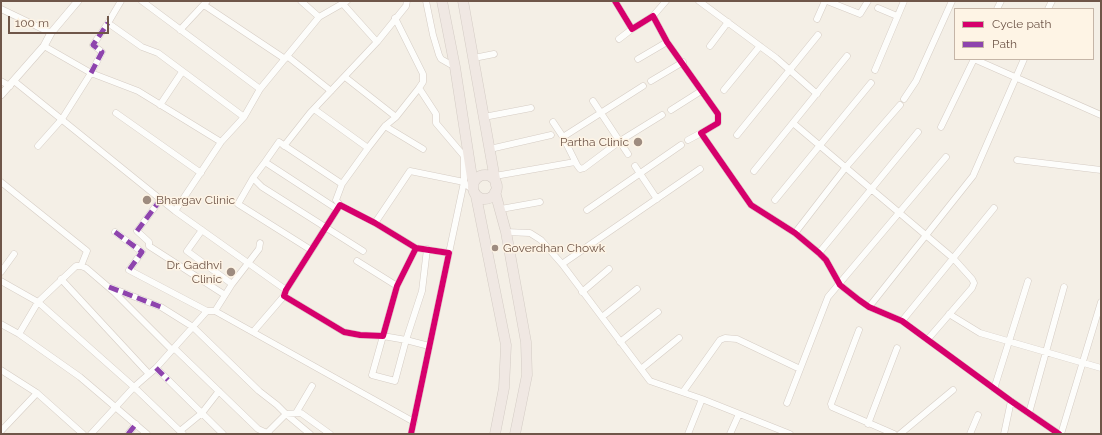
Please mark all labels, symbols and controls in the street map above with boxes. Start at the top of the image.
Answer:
scale bar [10,8,111,34]
legend [954,8,1094,60]
text: 100 m [15,16,49,30]
text: Cycle path [992,17,1051,31]
text: Path [992,37,1017,51]
place label: Partha Clinic [560,135,629,149]
marker: Partha Clinic [632,136,644,148]
place label: Bhargav Clinic [156,193,235,207]
marker: Bhargav Clinic [141,194,153,206]
place label: Goverdhan Chowk [503,241,605,255]
marker: Goverdhan Chowk [490,243,500,253]
place label: Dr. Gadhvi Clinic [167,258,222,286]
marker: Dr. Gadhvi Clinic [225,266,237,278]

